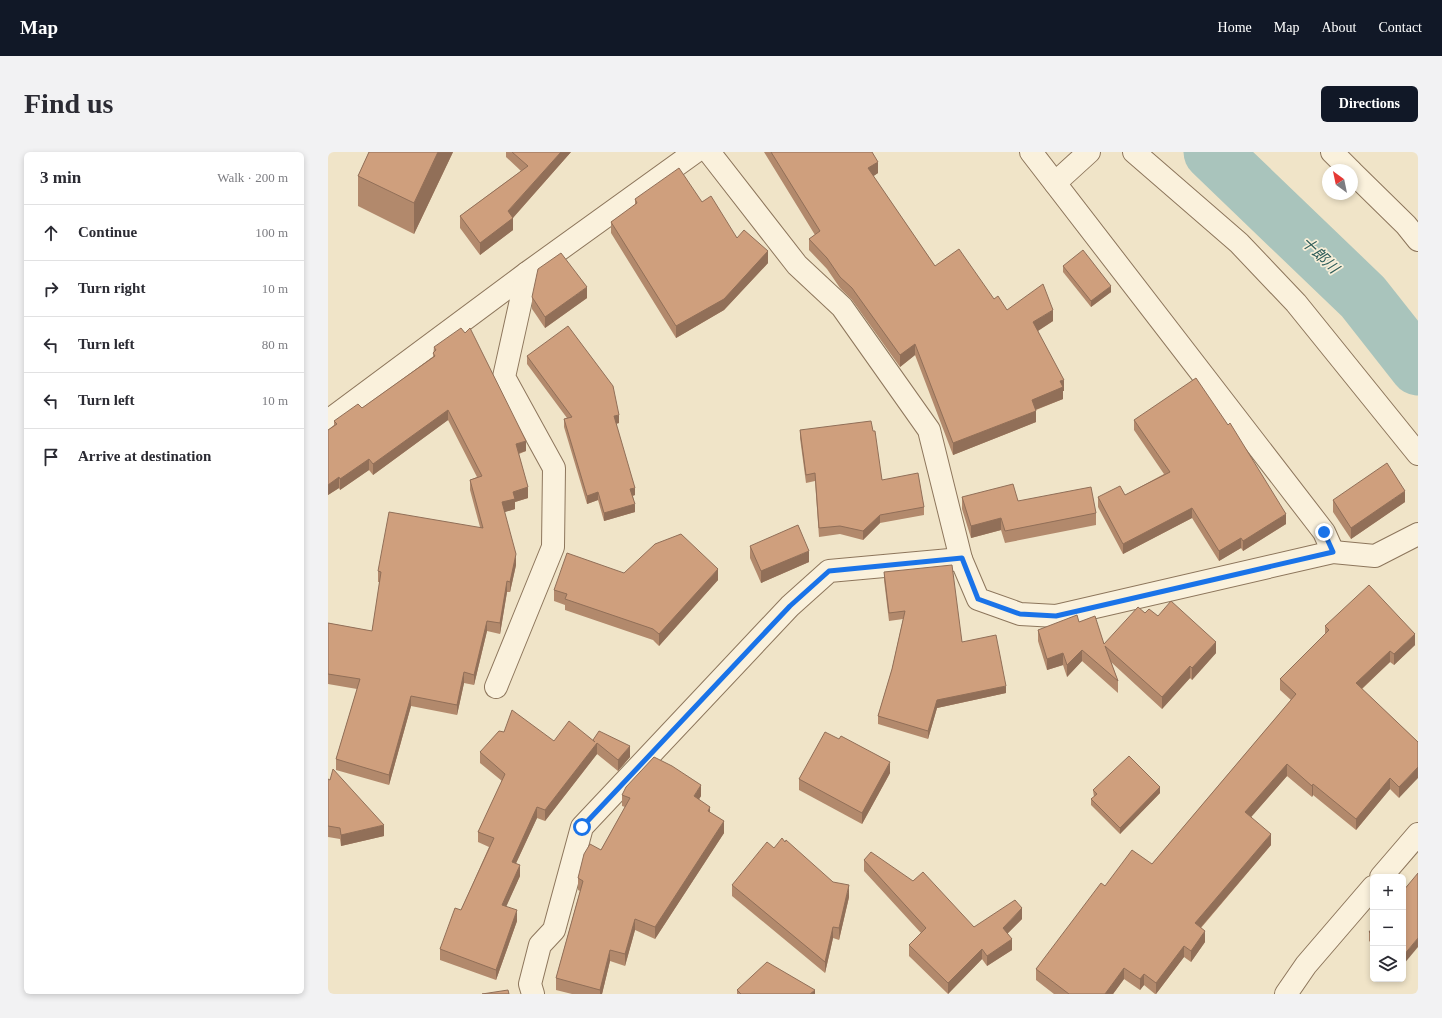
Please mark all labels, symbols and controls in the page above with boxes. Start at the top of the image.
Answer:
text: Map [20,17,58,38]
text: Home [1218,20,1252,35]
text: Map [1274,20,1299,35]
text: About [1321,20,1356,35]
text: Contact [1378,20,1422,35]
button: Directions [1321,86,1418,122]
text: Find us [24,88,114,119]
north arrow [1322,164,1358,200]
text: 3 min [40,168,81,187]
text: Walk · 200 m [217,170,288,185]
icon: ahead [40,222,62,244]
text: Continue [78,224,137,240]
text: 100 m [255,225,288,240]
water label: 十郎川 [1298,234,1343,278]
icon: right [40,278,62,300]
text: Turn right [78,280,145,296]
text: 10 m [262,281,288,296]
icon: left [40,334,62,356]
text: Turn left [78,336,135,352]
text: 80 m [262,337,288,352]
icon: left [40,390,62,412]
text: Turn left [78,392,135,408]
text: 10 m [262,393,288,408]
icon: arrive [40,446,62,468]
text: Arrive at destination [78,448,211,464]
route end [1315,523,1333,541]
route start [573,818,591,836]
map controls [1370,874,1406,982]
button: + [1370,874,1406,910]
button: − [1370,910,1406,946]
button: layers [1370,946,1406,982]

